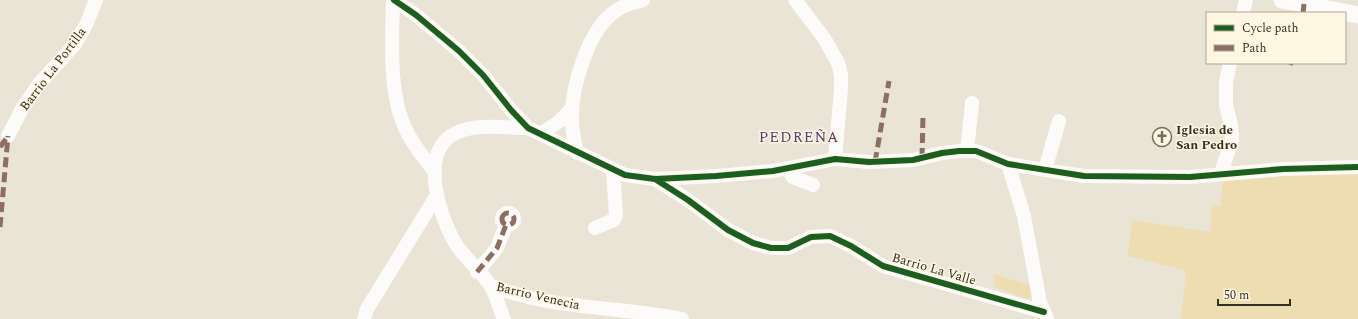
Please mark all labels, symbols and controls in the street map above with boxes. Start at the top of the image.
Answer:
legend [1206,12,1346,64]
text: Cycle path [1242,19,1299,38]
street label: Barrio La Portilla [15,22,92,115]
text: Path [1242,39,1267,58]
place label: Iglesia de San Pedro [1176,120,1237,155]
district label: PEDREÑA [759,126,839,149]
church icon: Iglesia de San Pedro [1151,126,1173,148]
street label: Barrio La Valle [890,247,978,291]
street label: Barrio Venecia [494,277,582,315]
scale bar [1218,281,1290,307]
text: 50 m [1224,286,1249,305]

